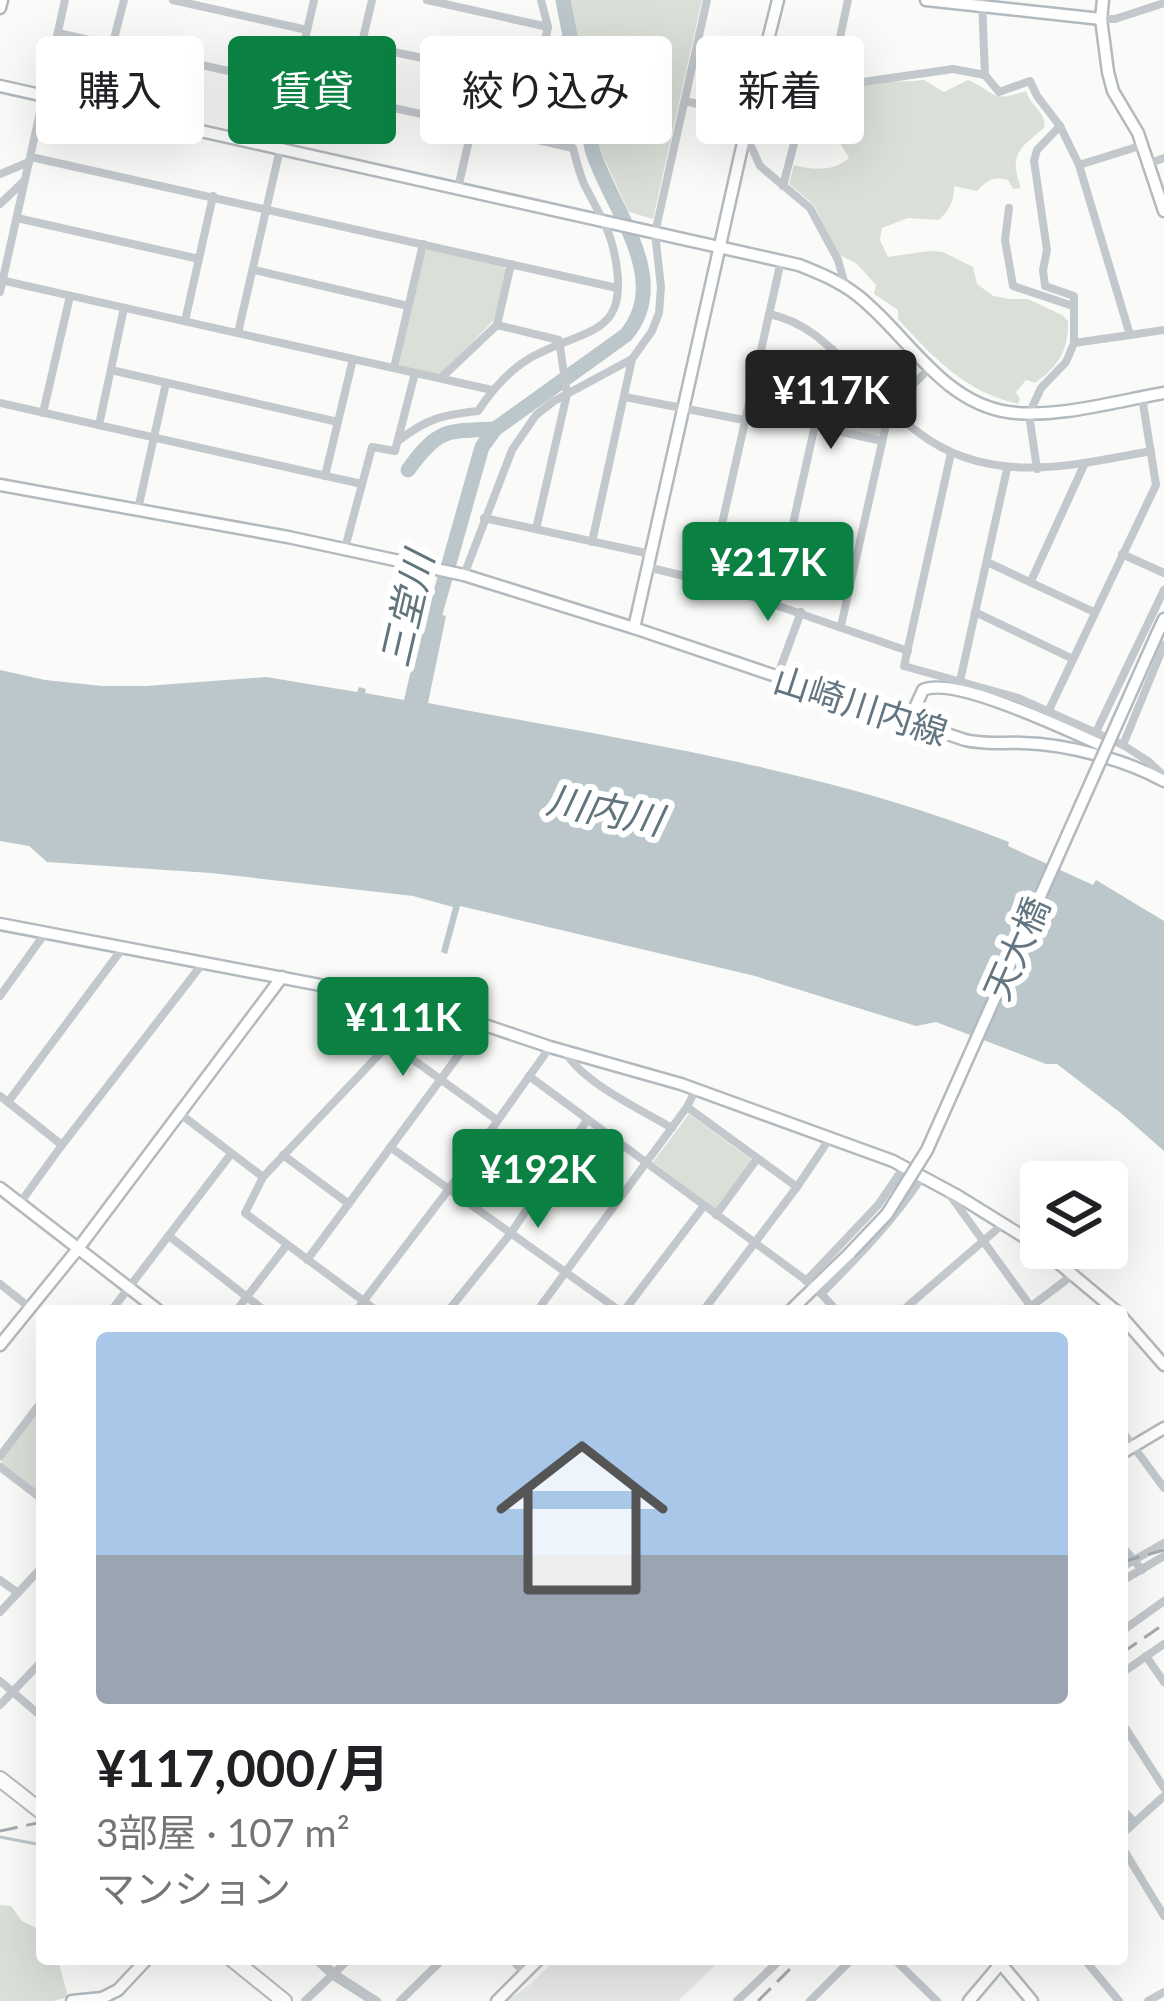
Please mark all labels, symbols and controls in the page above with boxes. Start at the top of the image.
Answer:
chip: 購入 [36,36,204,144]
chip: 賃貸 [228,36,396,144]
chip: 絞り込み [420,36,672,144]
chip: 新着 [696,36,864,144]
pin: ¥117K [747,350,915,452]
text: ¥117K [772,366,890,412]
pin: ¥217K [684,522,852,624]
text: ¥217K [709,538,827,584]
water label: 三堂川 [370,543,442,671]
street label: 山崎川内線 [769,656,953,754]
water label: 川内川 [543,775,671,844]
street label: 天大橋 [974,890,1058,1006]
pin: ¥111K [319,977,487,1079]
text: ¥111K [344,993,462,1039]
pin: ¥192K [454,1129,622,1231]
text: ¥192K [479,1145,597,1191]
map controls [1020,1161,1128,1269]
button: layers [1020,1161,1128,1269]
icon: home [474,1410,690,1626]
text: ¥117,000/月 [96,1737,390,1798]
text: 3部屋 · 107 m² [96,1809,350,1855]
text: マンション [96,1865,291,1911]

